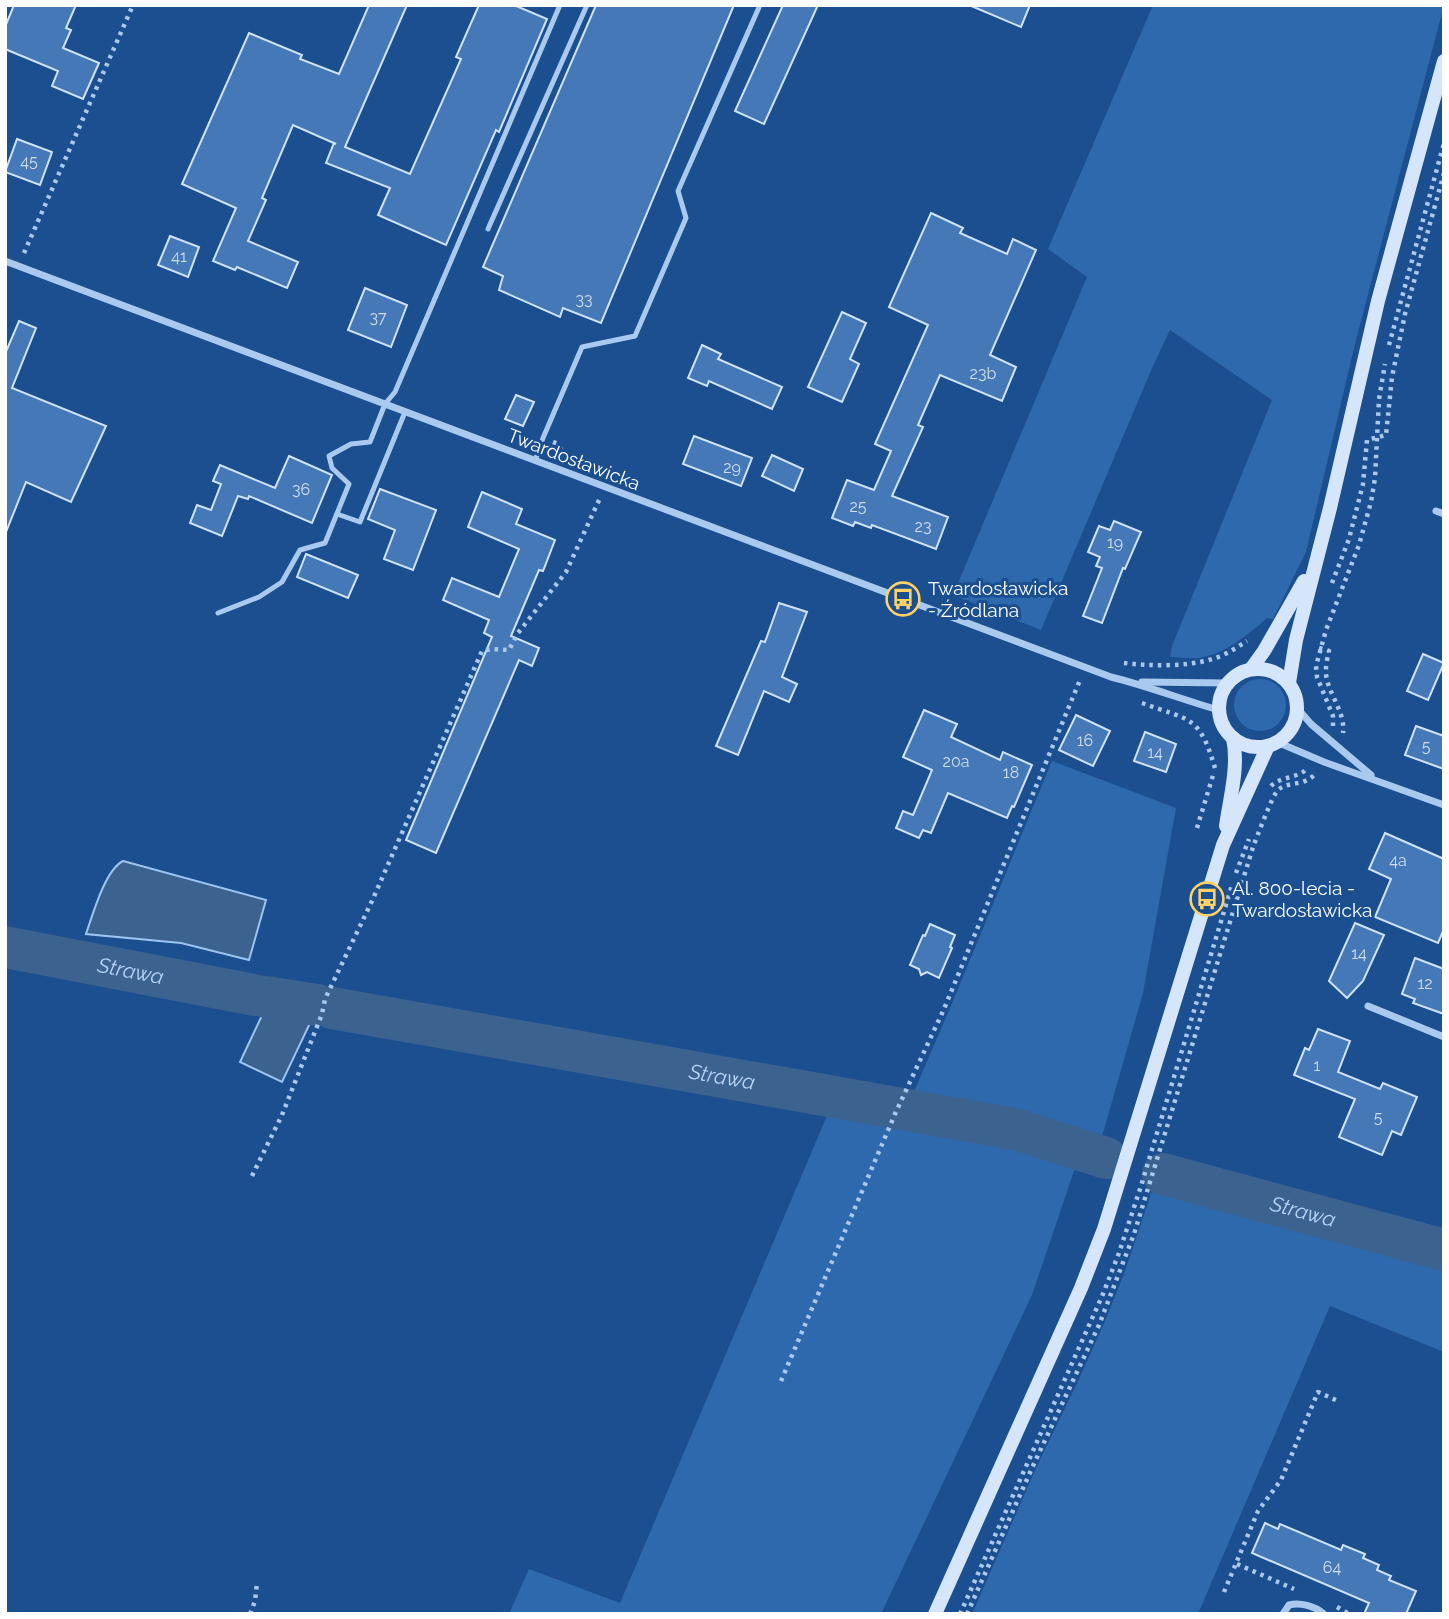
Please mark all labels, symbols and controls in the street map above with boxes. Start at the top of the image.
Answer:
house number: 45 [20,152,38,171]
house number: 41 [171,247,187,266]
house number: 33 [575,290,593,309]
house number: 37 [369,308,387,327]
house number: 23b [970,364,996,383]
street label: Twardosławicka [505,424,643,494]
house number: 29 [723,458,741,477]
house number: 36 [292,480,310,499]
house number: 25 [849,497,867,516]
house number: 23 [915,517,931,536]
house number: 19 [1107,533,1123,552]
place label: Twardosławicka - Źródlana [928,577,1068,621]
bus stop icon: Twardosławicka - Źródlana [884,580,922,618]
house number: 16 [1077,731,1093,750]
house number: 5 [1422,737,1431,756]
house number: 14 [1147,743,1163,762]
house number: 20a [943,752,969,771]
house number: 18 [1003,763,1019,782]
house number: 4a [1389,851,1407,870]
place label: Al. 800-lecia - Twardosławicka [1232,877,1372,921]
bus stop icon: Al. 800-lecia - Twardosławicka [1188,880,1226,918]
house number: 14 [1351,944,1367,963]
water label: Strawa [95,952,166,989]
house number: 12 [1417,974,1433,993]
house number: 1 [1314,1056,1321,1075]
water label: Strawa [686,1058,757,1095]
house number: 5 [1374,1108,1383,1127]
water label: Strawa [1267,1190,1339,1232]
house number: 64 [1323,1558,1341,1577]

